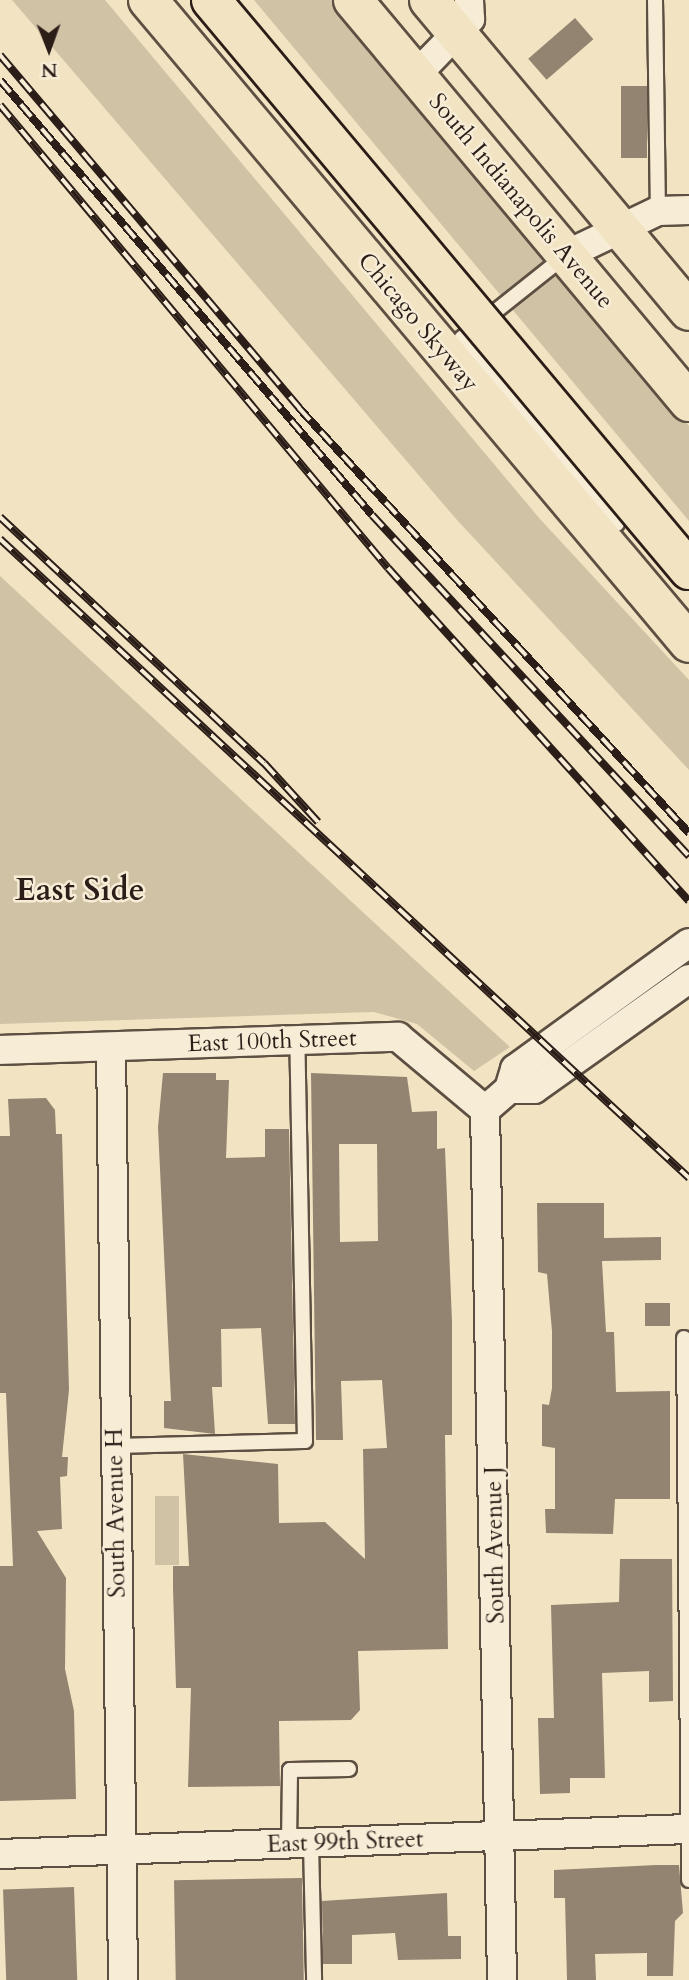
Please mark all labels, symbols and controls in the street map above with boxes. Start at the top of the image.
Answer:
north arrow [14,14,84,84]
text: N [41,57,58,83]
street label: South Indianapolis Avenue [423,88,619,314]
street label: Chicago Skyway [352,247,484,397]
district label: East Side [15,871,145,909]
street label: East 100th Street [187,1024,357,1058]
street label: South Avenue H [100,1428,132,1598]
street label: South Avenue J [479,1466,511,1624]
street label: East 99th Street [266,1825,424,1859]

